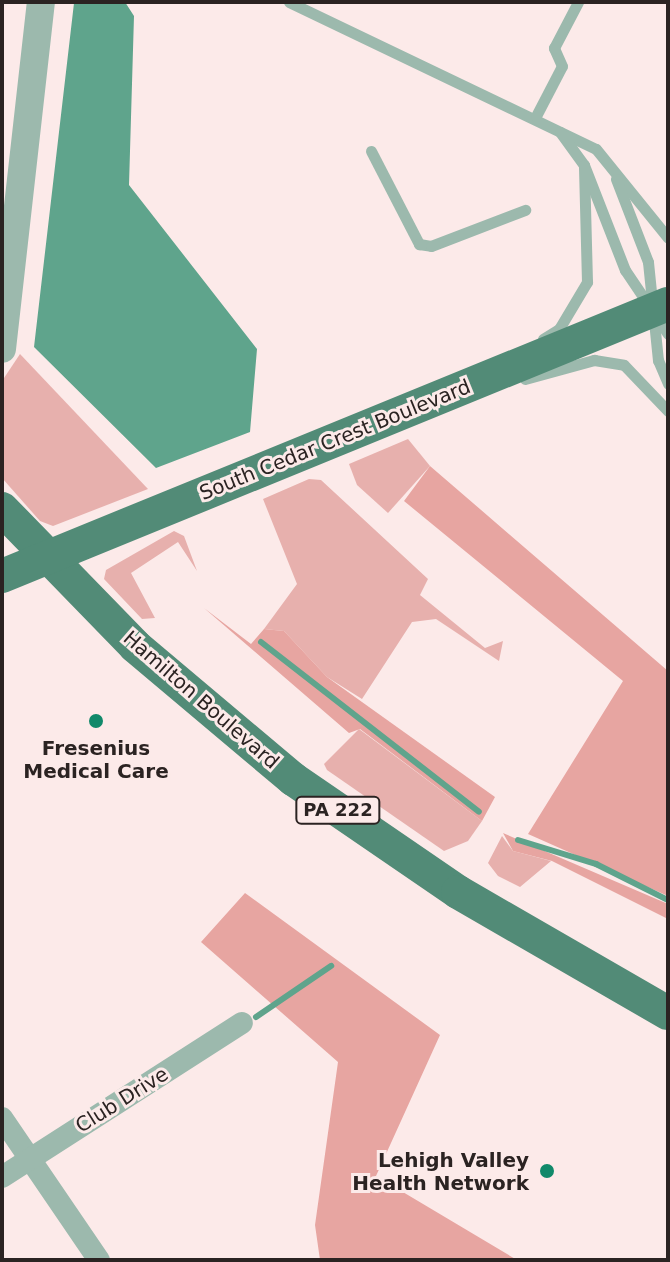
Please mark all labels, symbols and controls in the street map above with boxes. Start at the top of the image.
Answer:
street label: South Cedar Crest Boulevard [196,375,474,505]
street label: Hamilton Boulevard [118,626,284,774]
marker: Fresenius Medical Care [85,710,107,732]
place label: Fresenius Medical Care [23,736,169,783]
road number: PA 222 [294,796,382,824]
street label: Club Drive [71,1062,173,1138]
place label: Lehigh Valley Health Network [352,1148,529,1195]
marker: Lehigh Valley Health Network [536,1160,558,1182]

